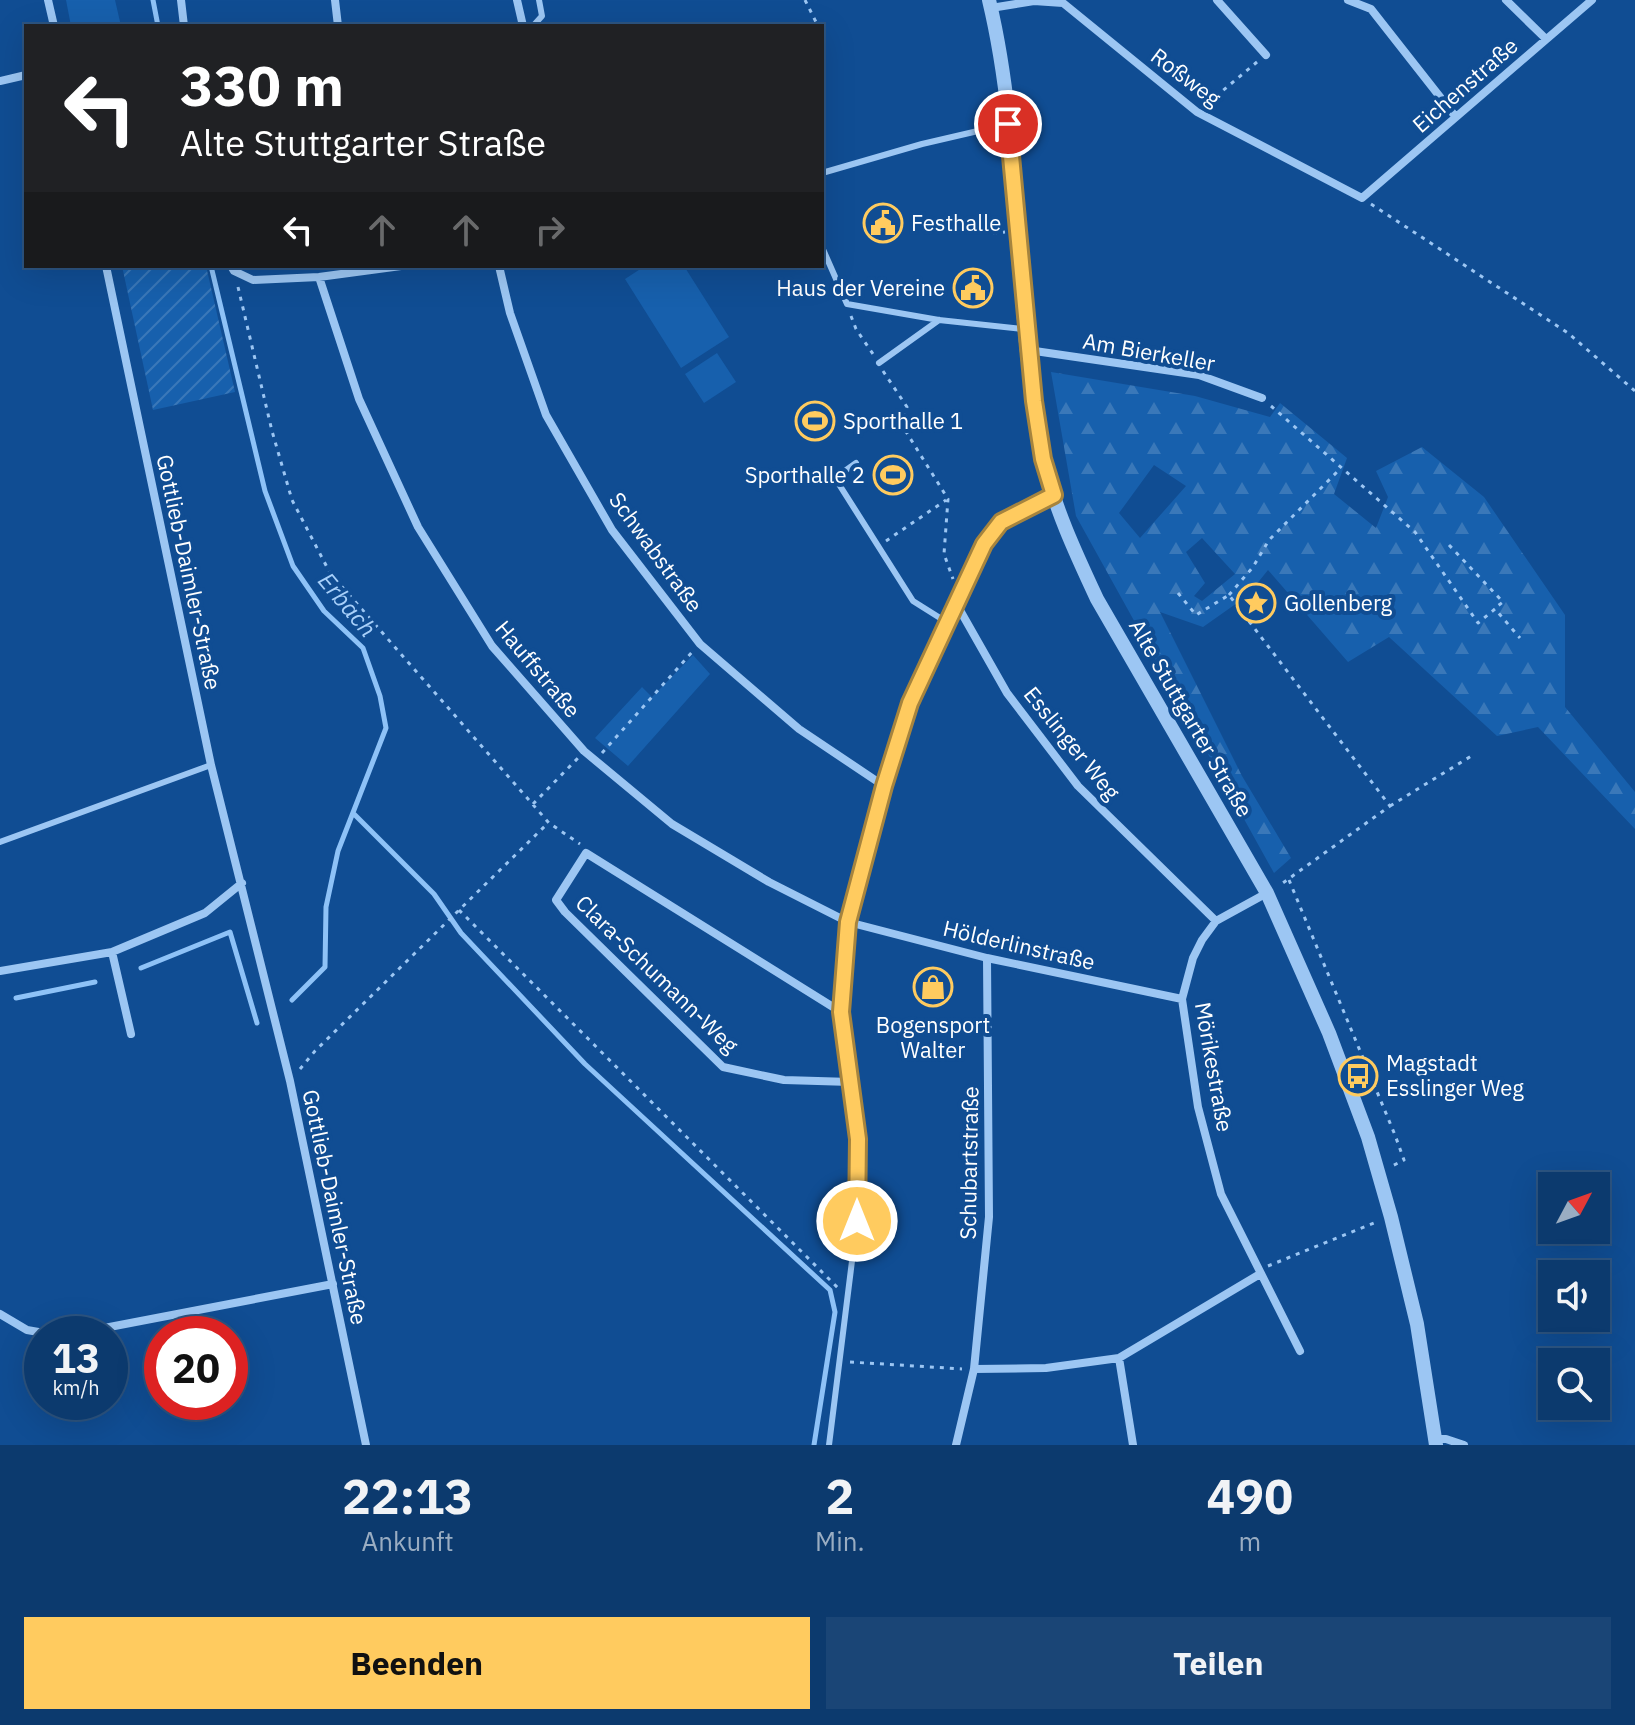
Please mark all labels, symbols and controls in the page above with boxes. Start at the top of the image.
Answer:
street label: Eichenstraße [1406,31,1523,138]
street label: Roßweg [1145,41,1227,113]
text: 330 m [180,49,344,121]
icon: left [48,56,152,160]
pin [974,90,1042,158]
icon: arrive [986,102,1030,146]
text: Alte Stuttgarter Straße [180,119,546,166]
public building icon: Festhalle [862,202,904,244]
icon: left [276,208,320,252]
icon: ahead [360,208,404,252]
icon: ahead [444,208,488,252]
icon: right [528,208,572,252]
place label: Festhalle [911,208,1001,237]
public building icon: Haus der Vereine [952,267,994,309]
place label: Haus der Vereine [776,273,945,302]
street label: Am Bierkeller [1081,326,1218,377]
sports icon: Sporthalle 1 [794,400,836,442]
place label: Sporthalle 1 [843,406,963,435]
street label: Gottlieb-Daimler-Straße [150,452,229,692]
sports icon: Sporthalle 2 [872,454,914,496]
place label: Sporthalle 2 [745,460,865,489]
street label: Schwabstraße [603,486,710,618]
water label: Erbach [311,565,384,643]
place icon: Gollenberg [1235,582,1277,624]
place label: Gollenberg [1284,588,1392,617]
street label: Hauffstraße [489,614,587,723]
street label: Alte Stuttgarter Straße [1123,614,1260,822]
street label: Esslinger Weg [1018,680,1127,806]
street label: Clara-Schumann-Weg [570,888,745,1059]
street label: Hölderlinstraße [940,913,1098,976]
shop icon: Bogensport Walter [912,966,954,1008]
street label: Mörikestraße [1189,1000,1240,1134]
place label: Bogensport Walter [876,1010,990,1064]
place label: Magstadt Esslinger Weg [1386,1048,1524,1102]
bus stop icon: Magstadt Esslinger Weg [1337,1055,1379,1097]
street label: Schubartstraße [953,1086,984,1240]
street label: Gottlieb-Daimler-Straße [296,1087,375,1327]
north arrow [1538,1172,1610,1244]
map controls [1538,1172,1610,1420]
position arrow [815,1179,899,1263]
button: sound [1538,1260,1610,1332]
speed limit sign: 20 [144,1316,248,1420]
text: 13 [52,1332,100,1384]
button: search [1538,1348,1610,1420]
text: km/h [52,1374,100,1401]
text: 22:13 [342,1465,473,1527]
text: 2 [825,1465,854,1527]
text: 490 [1207,1465,1293,1527]
text: Ankunft [362,1524,454,1558]
text: Min. [815,1524,865,1558]
text: m [1238,1524,1261,1558]
button: Beenden [24,1617,810,1709]
button: Teilen [826,1617,1611,1709]

